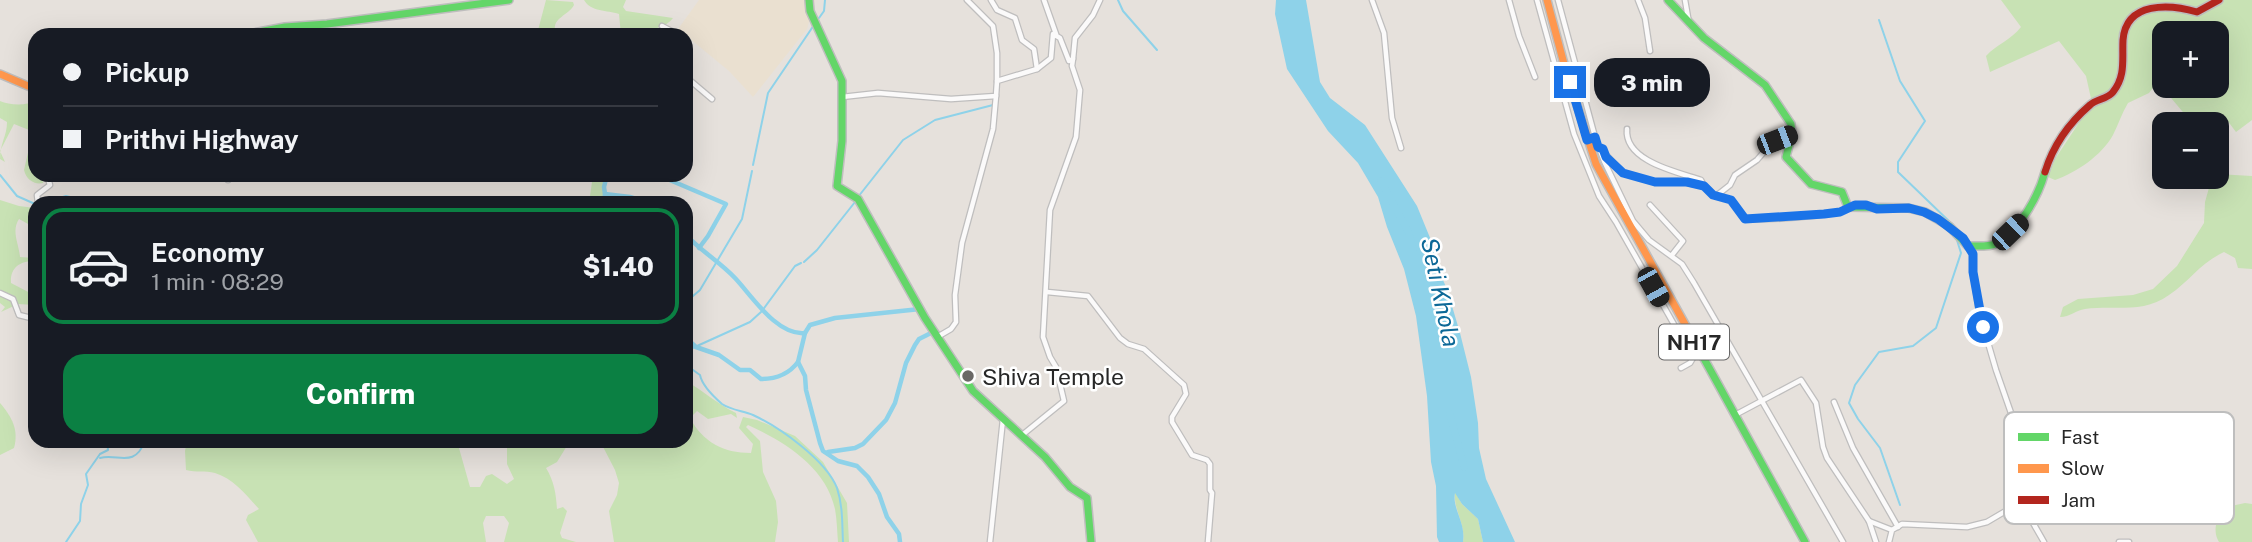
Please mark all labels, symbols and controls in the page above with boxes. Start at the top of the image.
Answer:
map controls [2152,21,2229,189]
button: + [2152,21,2229,98]
text: Pickup [105,57,189,88]
callout: 3 min [1594,57,1710,106]
route end [1554,66,1586,98]
text: 3 min [1621,69,1683,96]
button: − [2152,112,2229,189]
car [1754,123,1801,157]
text: Prithvi Highway [105,124,299,155]
car [1988,210,2033,254]
icon: car [67,235,130,298]
water label: Seti Khola [1416,235,1466,349]
text: Economy [151,237,264,268]
text: $1.40 [583,251,654,282]
car [1634,264,1673,310]
text: 1 min · 08:29 [151,268,284,295]
route start [1967,311,1999,343]
road number: NH17 [1659,324,1729,360]
button: Confirm [63,354,658,434]
place label: Shiva Temple [982,363,1124,390]
marker: Shiva Temple [960,368,976,384]
legend [2004,412,2234,524]
text: Fast [2061,426,2099,448]
text: Slow [2061,457,2105,479]
text: Jam [2061,489,2095,511]

